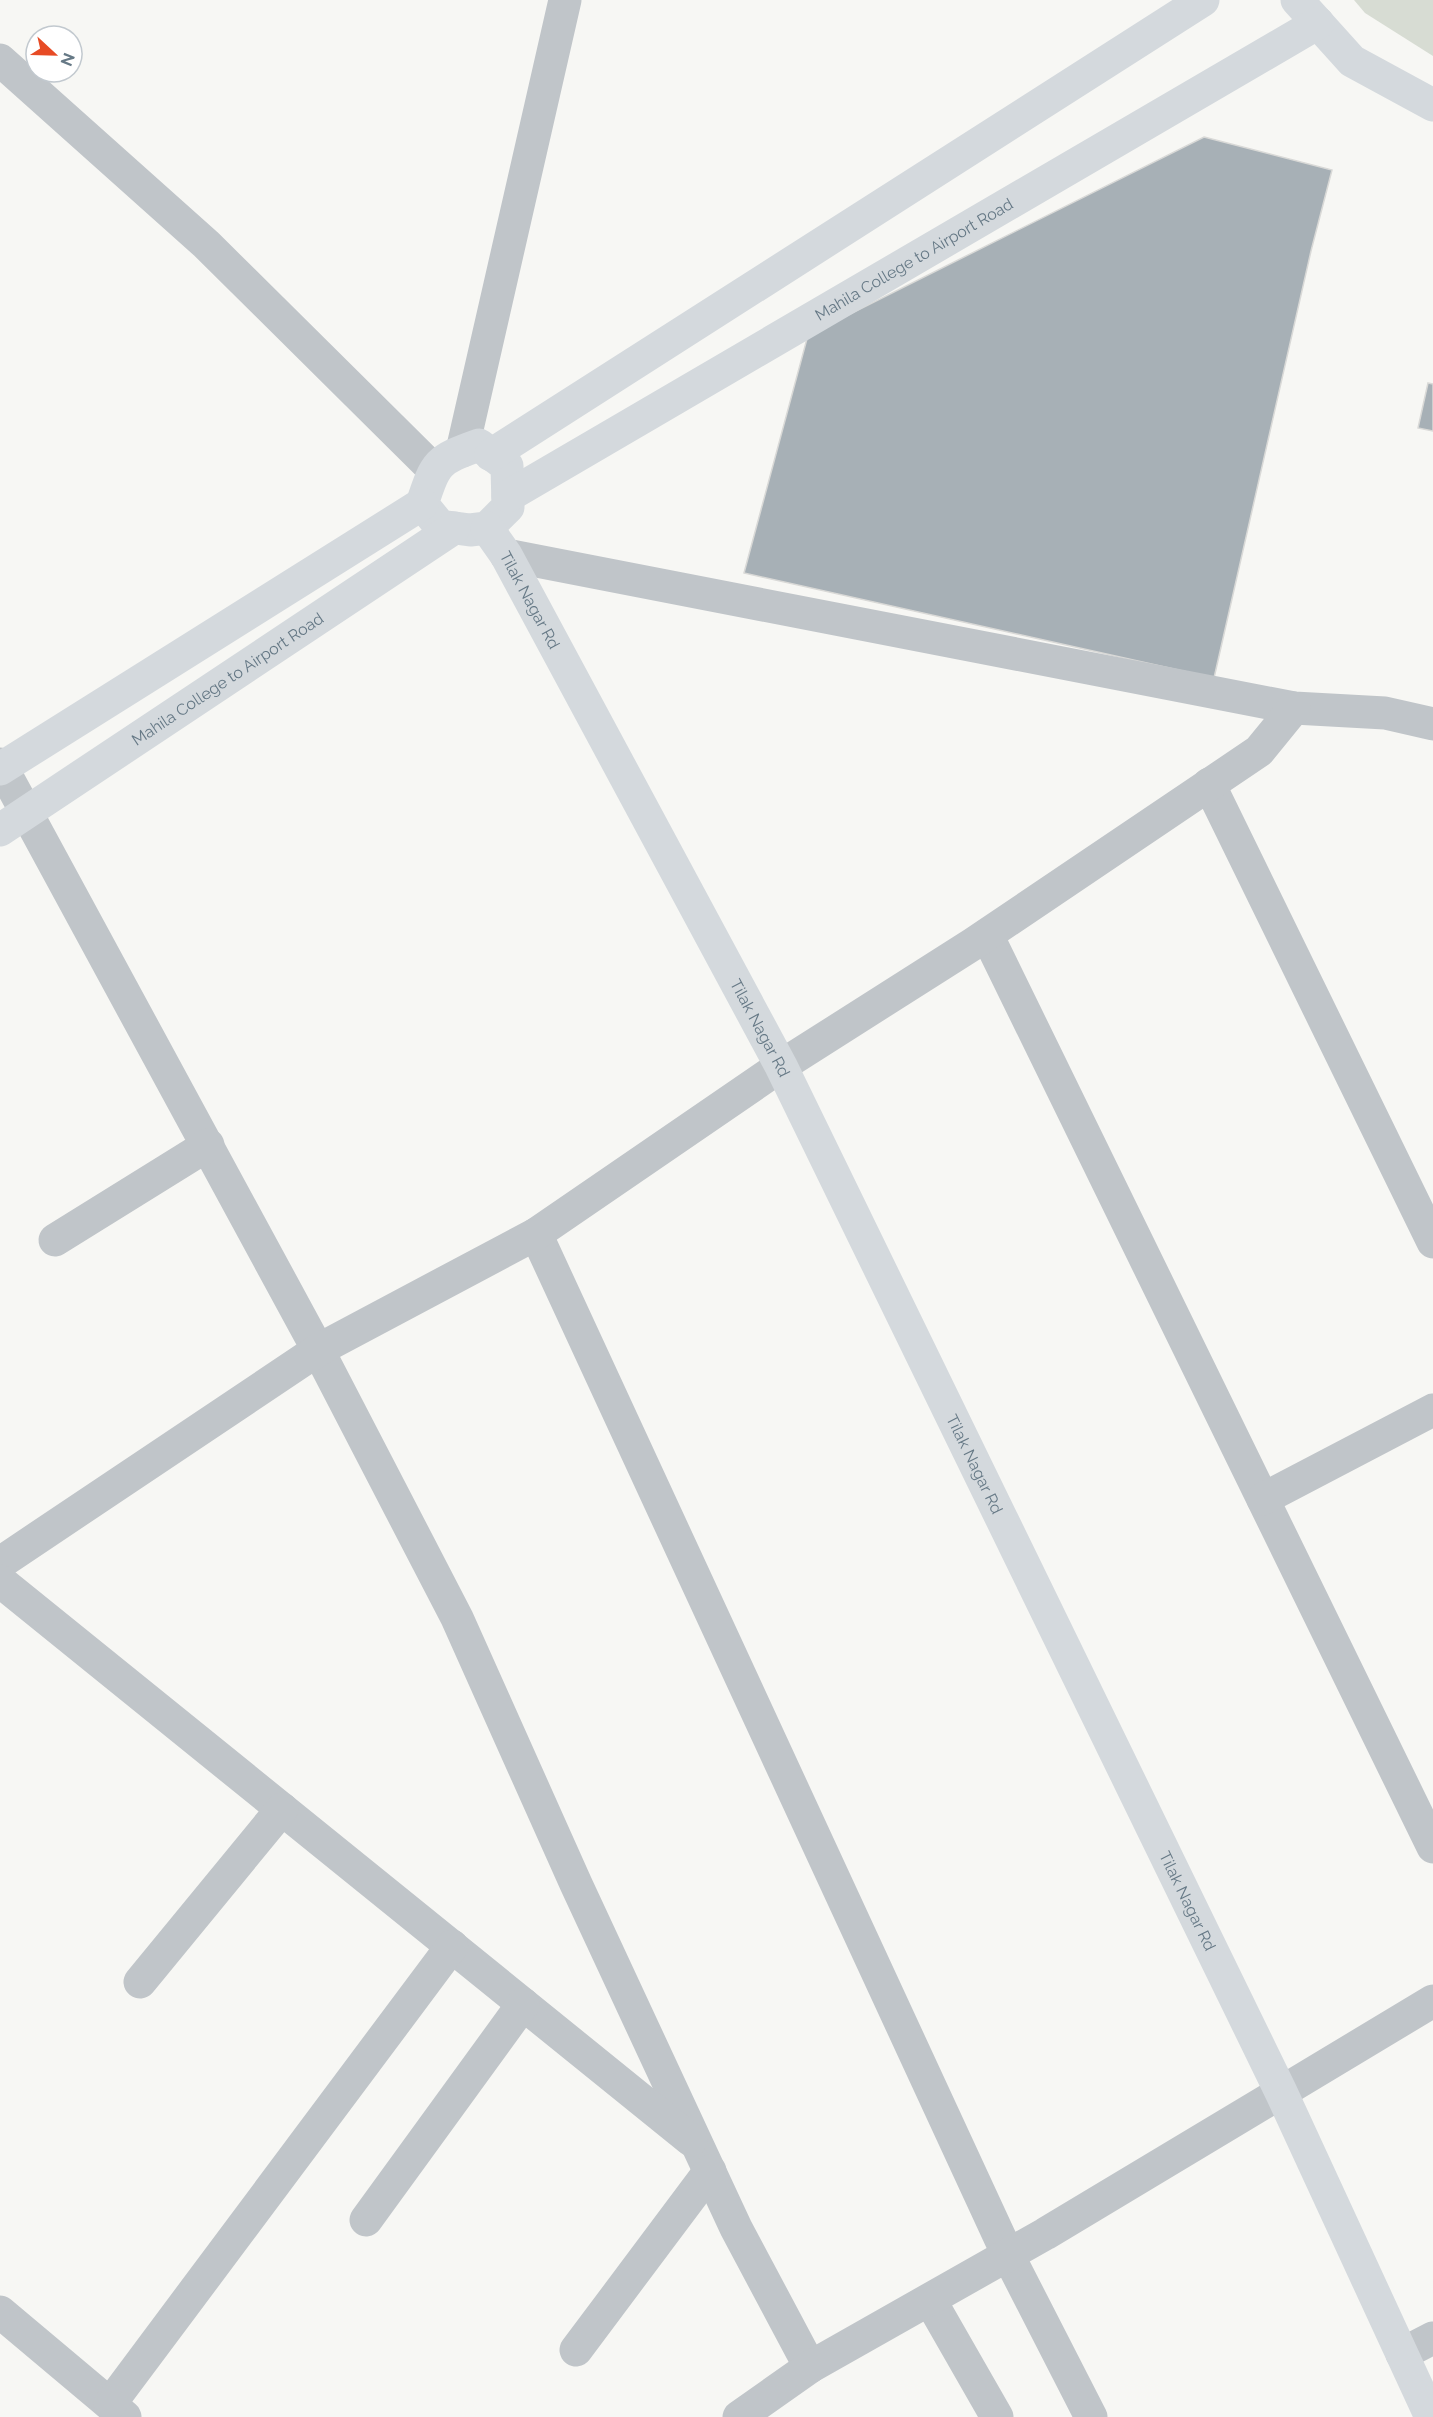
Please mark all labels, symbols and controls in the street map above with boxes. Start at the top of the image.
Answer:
north arrow [24,24,84,84]
text: N [56,50,79,69]
street label: Mahila College to Airport Road [812,194,1016,324]
street label: Tilak Nagar Rd [496,548,564,652]
street label: Mahila College to Airport Road [128,608,327,749]
street label: Tilak Nagar Rd [726,976,794,1080]
street label: Tilak Nagar Rd [943,1411,1007,1517]
street label: Tilak Nagar Rd [1156,1848,1220,1954]

